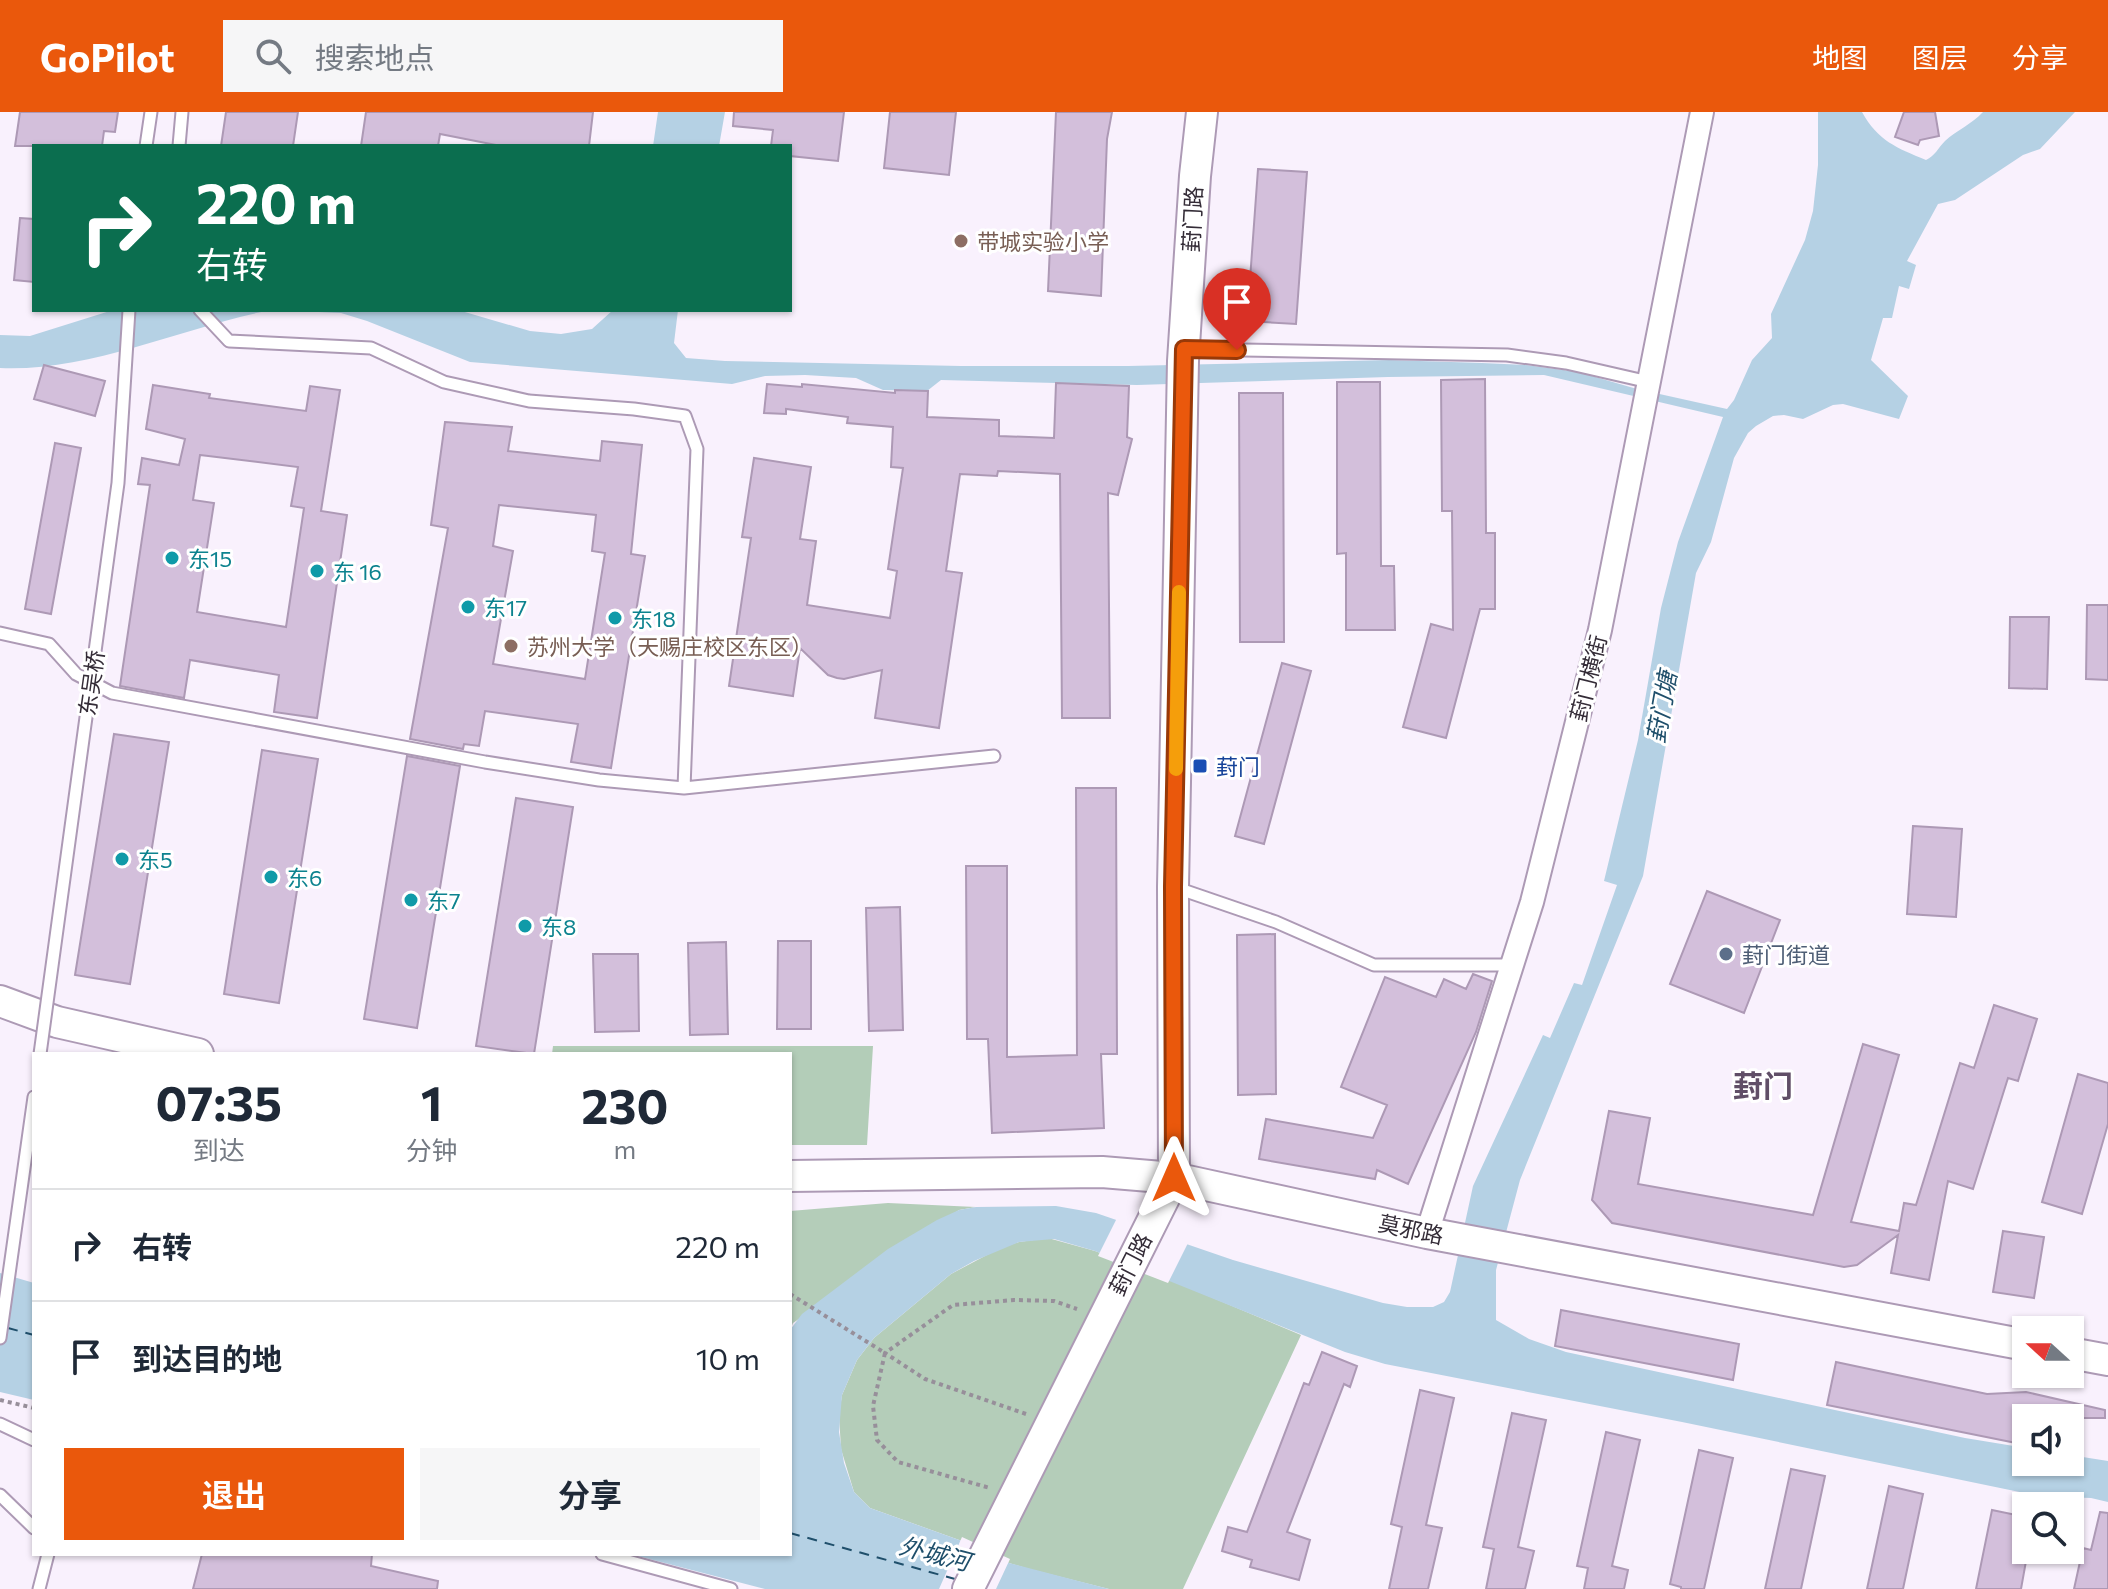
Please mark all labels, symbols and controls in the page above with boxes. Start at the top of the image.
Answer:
search box [223,20,783,92]
text: GoPilot [40,33,175,80]
icon: search [251,34,295,78]
text: 搜索地点 [315,38,435,75]
text: 地图 [1812,40,1868,74]
text: 图层 [1912,40,1968,74]
text: 分享 [2012,40,2068,74]
text: 220 m [196,167,356,236]
icon: right [64,176,168,280]
street label: 葑门路 [1177,185,1207,253]
place label: 带城实验小学 [977,228,1109,255]
marker: 带城实验小学 [952,232,970,250]
text: 右转 [196,241,268,285]
pin [1203,268,1271,350]
icon: arrive [1215,280,1259,324]
place label: 东15 [188,545,232,572]
marker: 东15 [163,549,181,567]
place label: 东 16 [333,558,382,585]
marker: 东 16 [308,562,326,580]
place label: 东17 [484,594,527,621]
marker: 东17 [459,598,477,616]
place label: 东18 [631,605,676,632]
marker: 东18 [606,609,624,627]
street label: 葑门横街 [1564,632,1612,724]
place label: 苏州大学（天赐庄校区东区） [527,633,813,660]
marker: 苏州大学（天赐庄校区东区） [502,637,520,655]
street label: 东吴桥 [73,648,109,718]
water label: 葑门塘 [1640,665,1682,745]
place label: 葑门 [1216,753,1260,780]
marker: 葑门 [1191,757,1209,775]
place label: 东5 [138,846,173,873]
marker: 东5 [113,850,131,868]
place label: 东6 [287,864,322,891]
marker: 东6 [262,868,280,886]
place label: 东7 [427,887,461,914]
marker: 东7 [402,891,420,909]
place label: 东8 [541,913,576,940]
marker: 东8 [516,917,534,935]
place label: 葑门街道 [1742,941,1830,968]
marker: 葑门街道 [1717,945,1735,963]
district label: 葑门 [1733,1066,1793,1103]
text: 07:35 [156,1072,282,1131]
text: 1 [421,1072,443,1131]
text: 230 [581,1075,668,1134]
text: m [613,1133,636,1164]
text: 到达 [193,1134,245,1165]
text: 分钟 [406,1134,458,1165]
position arrow [1132,1136,1216,1220]
street label: 莫邪路 [1376,1209,1446,1249]
icon: right [64,1223,108,1267]
text: 右转 [132,1227,192,1264]
text: 220 m [675,1227,760,1264]
street label: 葑门路 [1103,1228,1157,1300]
north arrow [2012,1316,2084,1388]
map controls [2012,1316,2084,1564]
icon: arrive [64,1335,108,1379]
text: 到达目的地 [132,1339,282,1376]
text: 10 m [696,1339,760,1376]
button: sound [2012,1404,2084,1476]
button: 退出 [64,1448,404,1540]
button: 分享 [420,1448,760,1540]
button: search [2012,1492,2084,1564]
water label: 外城河 [897,1530,977,1577]

